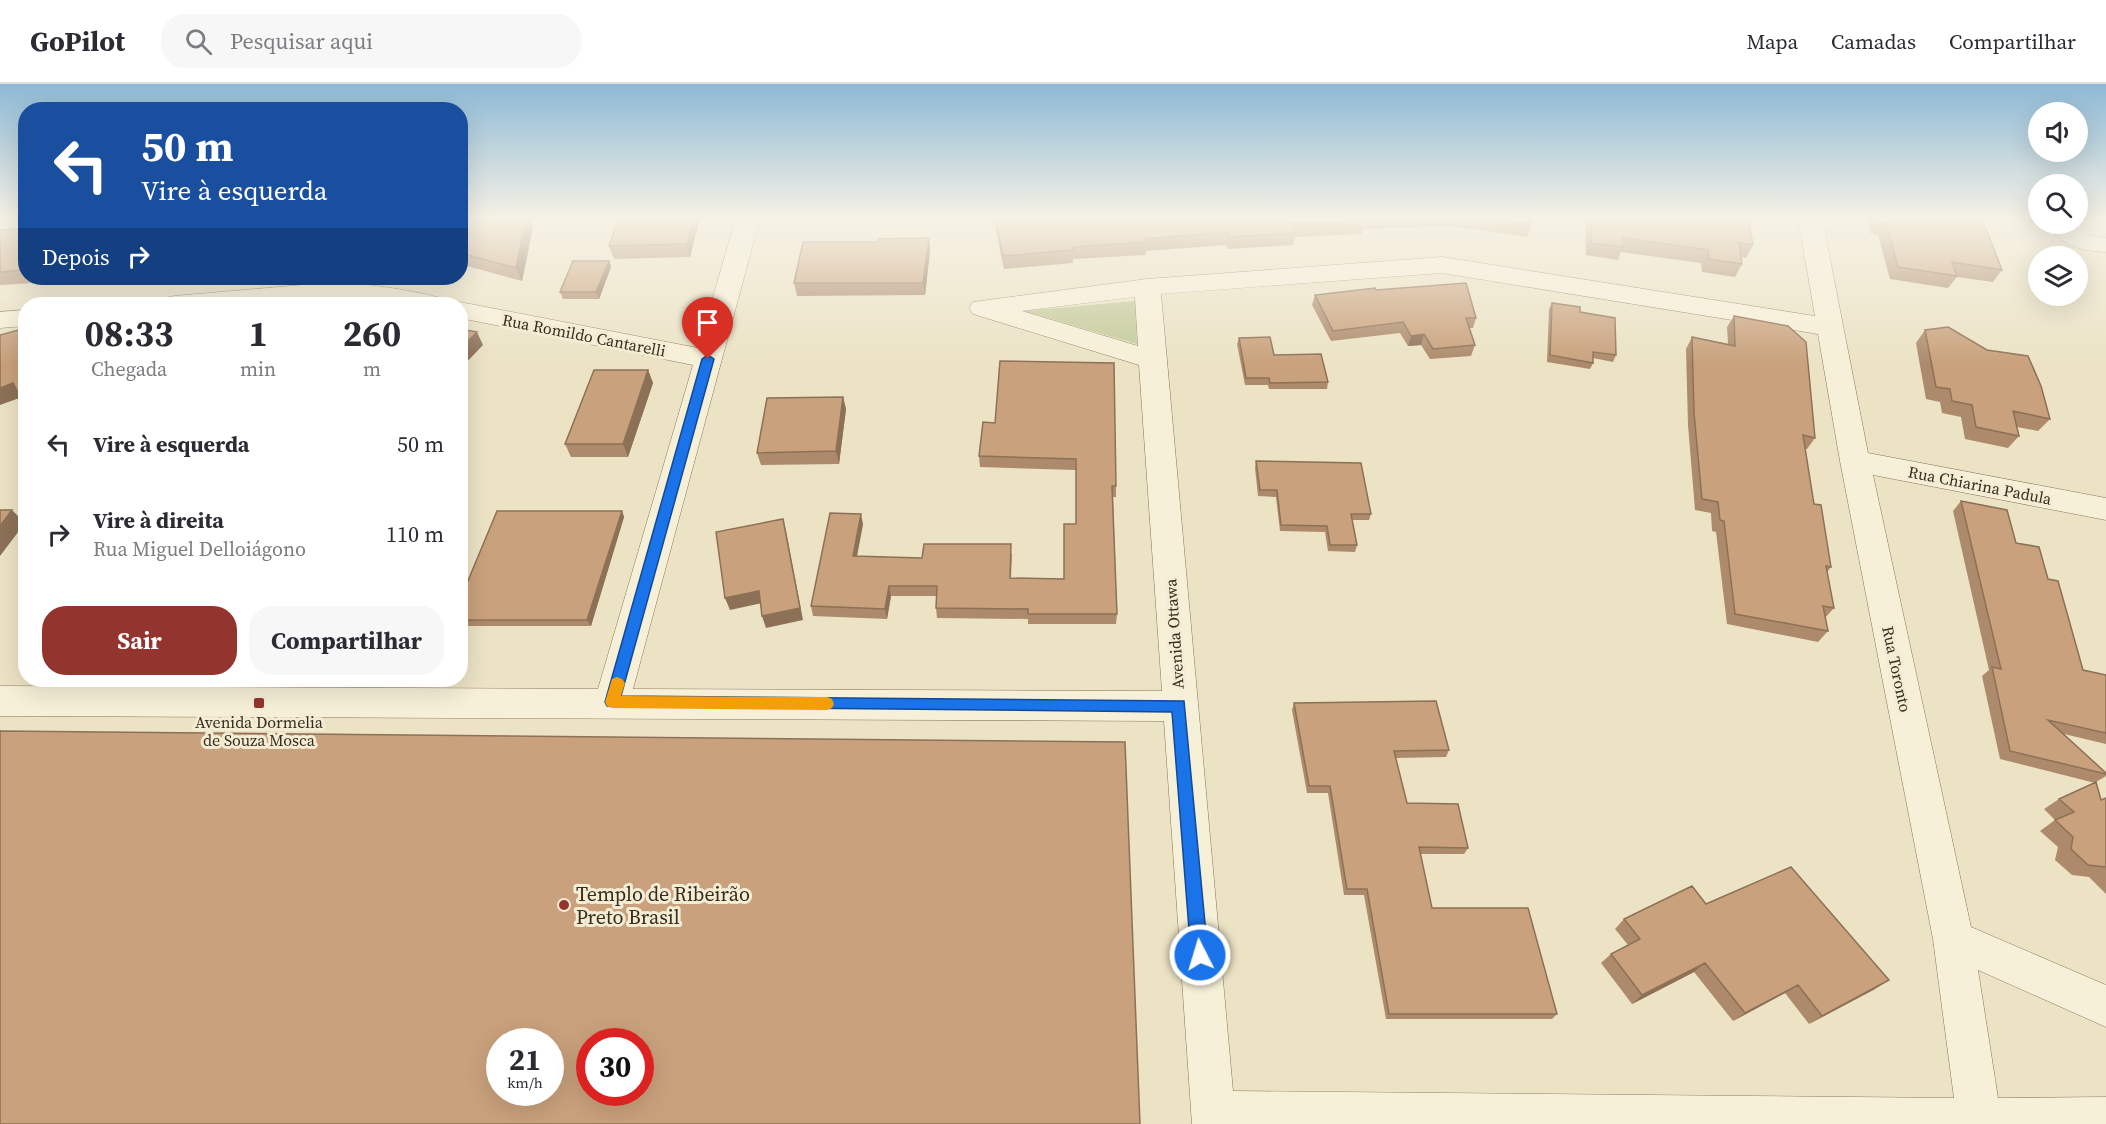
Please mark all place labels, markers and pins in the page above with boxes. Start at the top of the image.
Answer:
pin [682,297,733,359]
marker: Avenida Dormelia de Souza Mosca [252,696,266,710]
place label: Avenida Dormelia de Souza Mosca [195,711,324,751]
place label: Templo de Ribeirão Preto Brasil [576,880,750,931]
marker: Templo de Ribeirão Preto Brasil [557,898,571,912]

